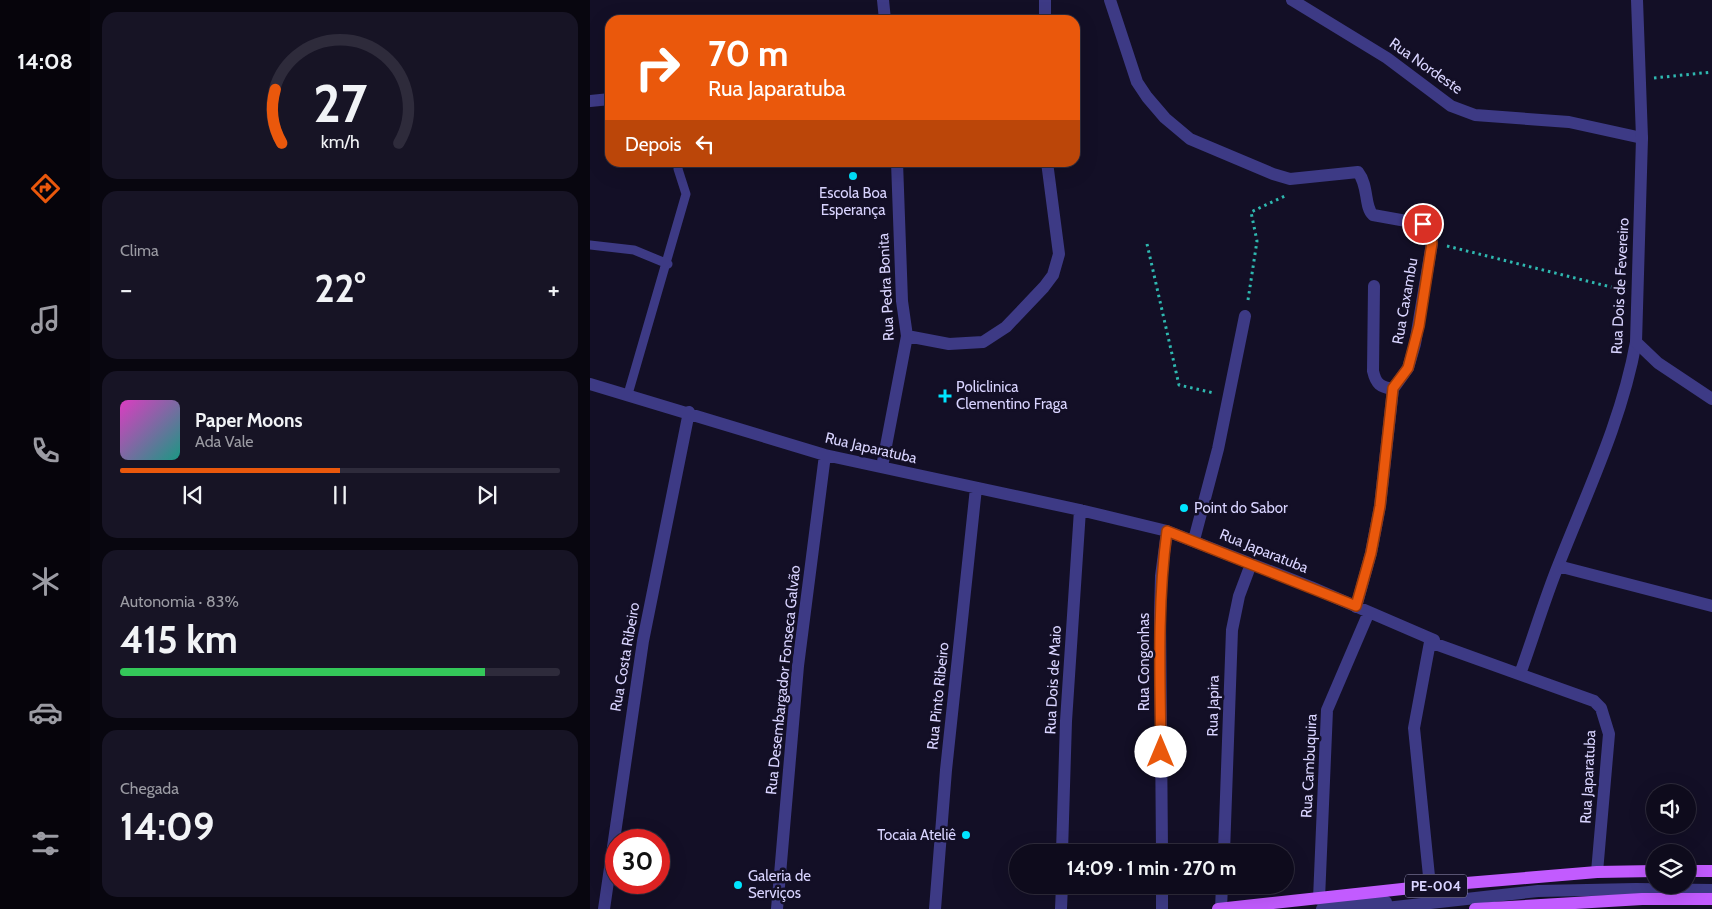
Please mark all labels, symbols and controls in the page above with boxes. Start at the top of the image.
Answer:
text: 70 m [708,32,789,75]
street label: Rua Nordeste [1386,34,1466,98]
icon: right [625,35,690,100]
text: 14:08 [17,48,73,75]
text: 27 [313,72,367,135]
text: Rua Japaratuba [708,75,846,102]
icon: left [691,130,719,158]
text: km/h [320,131,360,152]
text: Depois [625,133,681,156]
marker: Escola Boa Esperança [847,170,859,182]
icon: directions [28,171,63,206]
place label: Escola Boa Esperança [819,184,888,219]
pin [1402,203,1444,245]
icon: arrive [1409,210,1437,238]
street label: Rua Dois de Fevereiro [1607,217,1633,355]
street label: Rua Pedra Bonita [874,232,898,341]
text: Clima [120,241,159,260]
street label: Rua Caxambu [1389,256,1421,346]
text: 22° [314,265,366,312]
text: − [120,272,132,306]
text: + [548,272,560,306]
icon: music [28,302,63,337]
place label: Policlinica Clementino Fraga [956,378,1068,413]
marker: Policlinica Clementino Fraga [938,389,952,403]
text: Paper Moons [195,409,303,432]
street label: Rua Japaratuba [823,429,920,468]
text: Ada Vale [195,432,254,451]
icon: phone [28,433,63,468]
icon: previous [179,481,207,509]
icon: pause [326,481,354,509]
icon: next [473,481,501,509]
place label: Point do Sabor [1194,499,1288,517]
marker: Point do Sabor [1178,502,1190,514]
street label: Rua Japaratuba [1217,525,1312,577]
icon: climate [28,564,63,599]
street label: Rua Desembargador Fonseca Galvão [762,564,804,796]
text: Autonomia · 83% [120,592,239,611]
street label: Rua Costa Ribeiro [607,601,643,713]
street label: Rua Congonhas [1135,613,1153,711]
text: 415 km [120,616,238,663]
street label: Rua Dois de Maio [1041,625,1065,735]
street label: Rua Pinto Ribeiro [923,641,953,751]
street label: Rua Japira [1203,674,1223,737]
icon: car [28,695,63,730]
street label: Rua Cambuquira [1297,713,1321,819]
position arrow [1134,725,1186,777]
street label: Rua Japaratuba [1577,729,1599,824]
text: Chegada [120,779,179,798]
map controls [1646,784,1696,894]
button: sound [1646,784,1696,834]
text: 14:09 [120,803,214,850]
icon: filters [28,826,63,861]
place label: Tocaia Ateliê [877,826,956,844]
speed limit sign: 30 [605,829,670,894]
marker: Tocaia Ateliê [960,829,972,841]
button: layers [1646,844,1696,894]
text: 14:09 · 1 min · 270 m [1067,857,1236,880]
place label: Galeria de Serviços [748,867,811,902]
road number: PE-004 [1405,874,1467,898]
marker: Galeria de Serviços [732,879,744,891]

